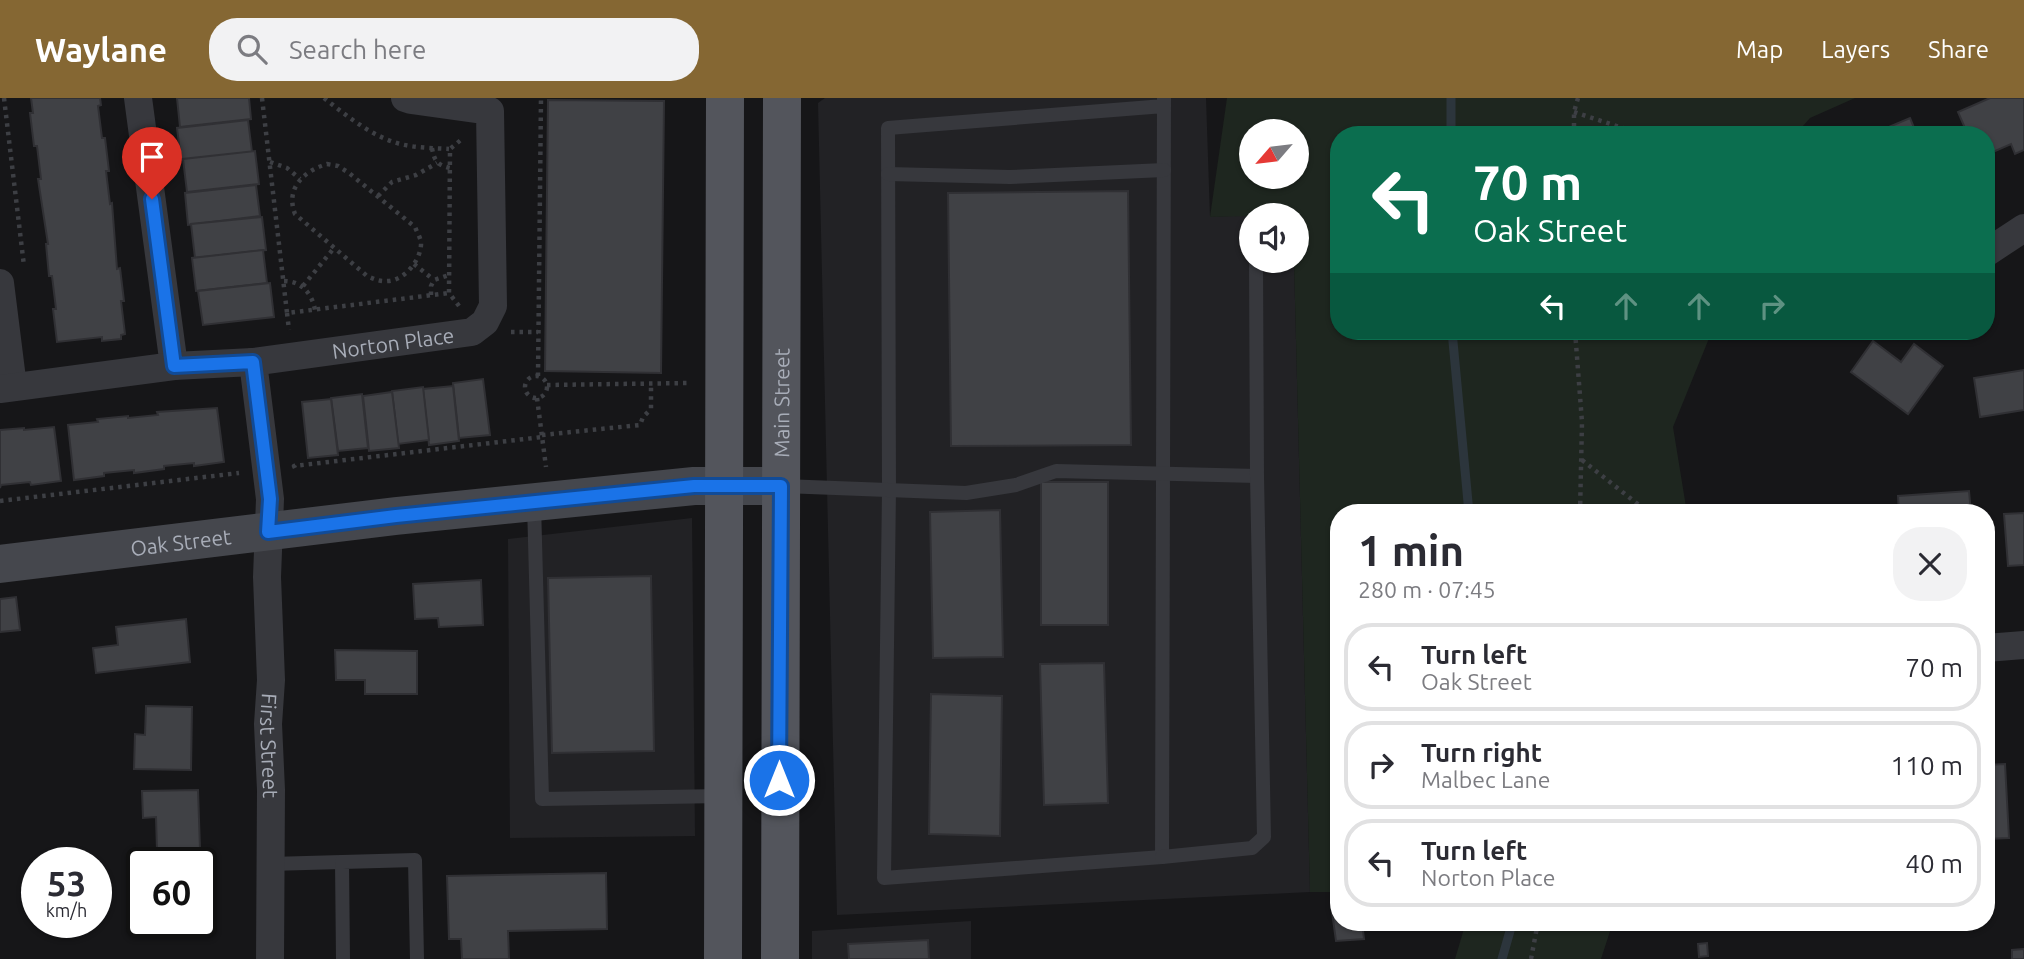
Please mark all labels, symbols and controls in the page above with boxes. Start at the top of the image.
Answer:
search box [209,18,699,81]
icon: search [233,30,271,68]
text: Waylane [35,31,167,68]
text: Search here [289,35,426,64]
text: Map [1736,36,1783,63]
text: Layers [1821,36,1890,63]
text: Share [1928,36,1989,63]
north arrow [1239,119,1309,189]
map controls [1239,119,1309,273]
pin [122,127,182,199]
icon: arrive [133,138,171,176]
icon: left [1358,154,1449,245]
text: 70 m [1473,154,1582,209]
button: sound [1239,203,1309,273]
text: Oak Street [1473,212,1627,248]
icon: left [1534,287,1572,325]
icon: ahead [1607,287,1645,325]
icon: ahead [1680,287,1718,325]
icon: right [1753,287,1791,325]
street label: Norton Place [331,323,456,363]
street label: Main Street [769,348,793,458]
street label: Oak Street [129,524,232,560]
text: 1 min [1358,527,1464,574]
button: close [1893,527,1967,601]
text: 280 m · 07:45 [1358,577,1496,602]
text: Turn left [1421,640,1527,669]
icon: left [1362,648,1400,686]
text: 70 m [1905,653,1963,682]
text: Oak Street [1421,669,1532,694]
street label: First Street [256,692,283,798]
text: Turn right [1421,738,1542,767]
position arrow [742,743,816,817]
icon: right [1362,746,1400,784]
text: 110 m [1891,751,1963,780]
text: Malbec Lane [1421,767,1550,792]
text: Turn left [1421,836,1527,865]
icon: left [1362,844,1400,882]
speed limit sign: 60 [126,847,217,938]
text: 40 m [1905,849,1963,878]
text: 53 [47,863,86,903]
text: Norton Place [1421,865,1555,890]
text: km/h [46,900,87,920]

